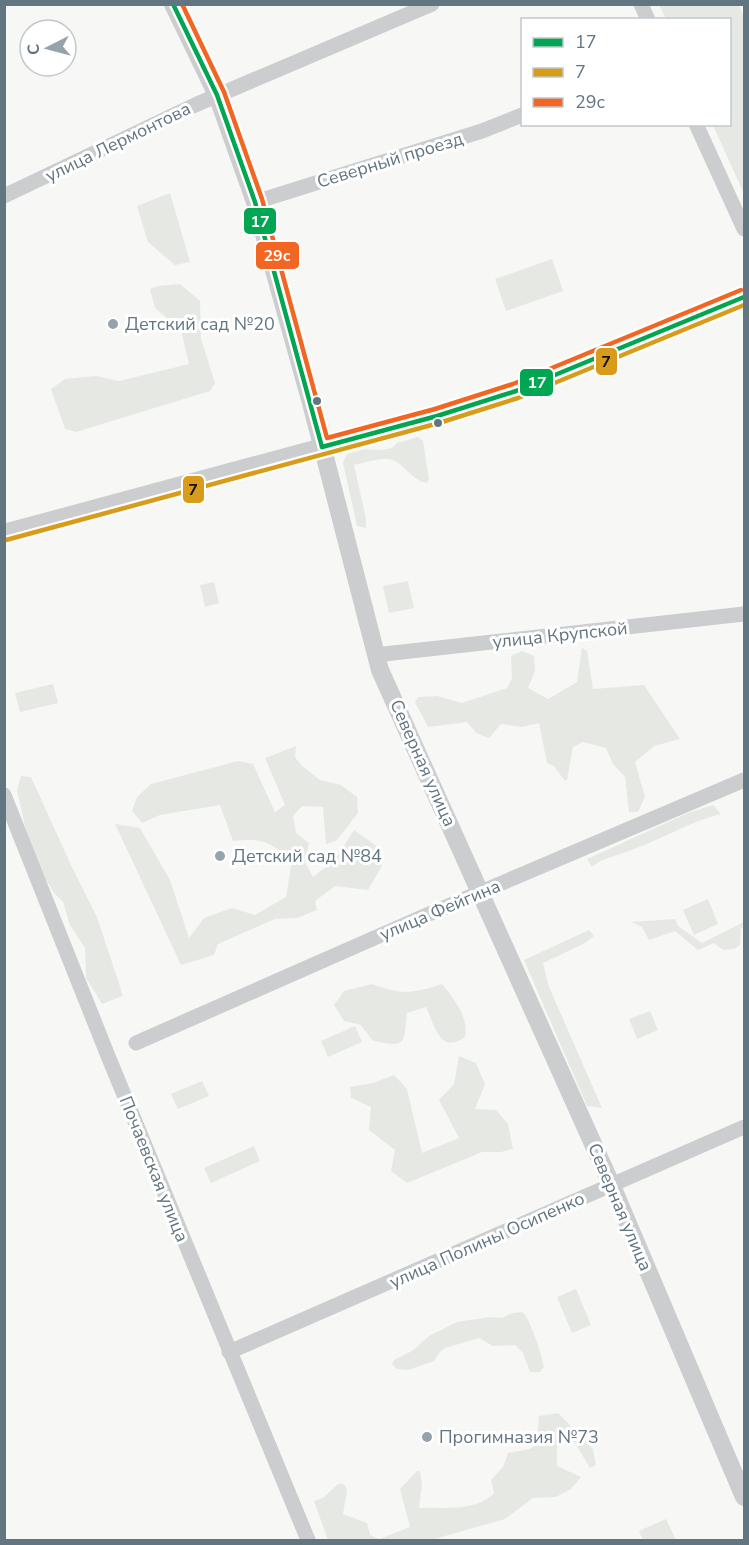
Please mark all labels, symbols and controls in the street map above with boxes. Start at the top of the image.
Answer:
north arrow [18,18,78,78]
legend [521,18,731,126]
text: 17 [575,30,597,54]
text: С [23,43,46,56]
text: 7 [575,60,586,84]
text: 29с [575,90,606,114]
street label: улица Лермонтова [41,96,195,188]
street label: Северный проезд [314,126,466,194]
line badge: 17 [243,207,277,235]
text: 17 [250,211,270,233]
line badge: 29с [255,241,300,270]
text: 29с [264,245,291,267]
place label: Детский сад №20 [125,312,275,336]
marker: Детский сад №20 [106,317,120,331]
line badge: 7 [595,347,618,376]
text: 7 [601,351,611,373]
line badge: 17 [519,368,554,397]
text: 17 [527,372,547,394]
unlabelled marker [311,395,323,407]
unlabelled marker [432,417,444,429]
line badge: 7 [182,475,205,504]
text: 7 [188,479,198,501]
street label: улица Крупской [491,616,629,654]
street label: Северная улица [384,696,462,830]
place label: Детский сад №84 [232,844,382,868]
marker: Детский сад №84 [213,849,227,863]
street label: улица Фейгина [376,874,504,946]
street label: Почаевская улица [114,1093,194,1245]
street label: Северная улица [582,1139,658,1275]
street label: улица Полины Осипенко [386,1186,588,1294]
place label: Прогимназия №73 [439,1425,599,1449]
marker: Прогимназия №73 [420,1430,434,1444]

